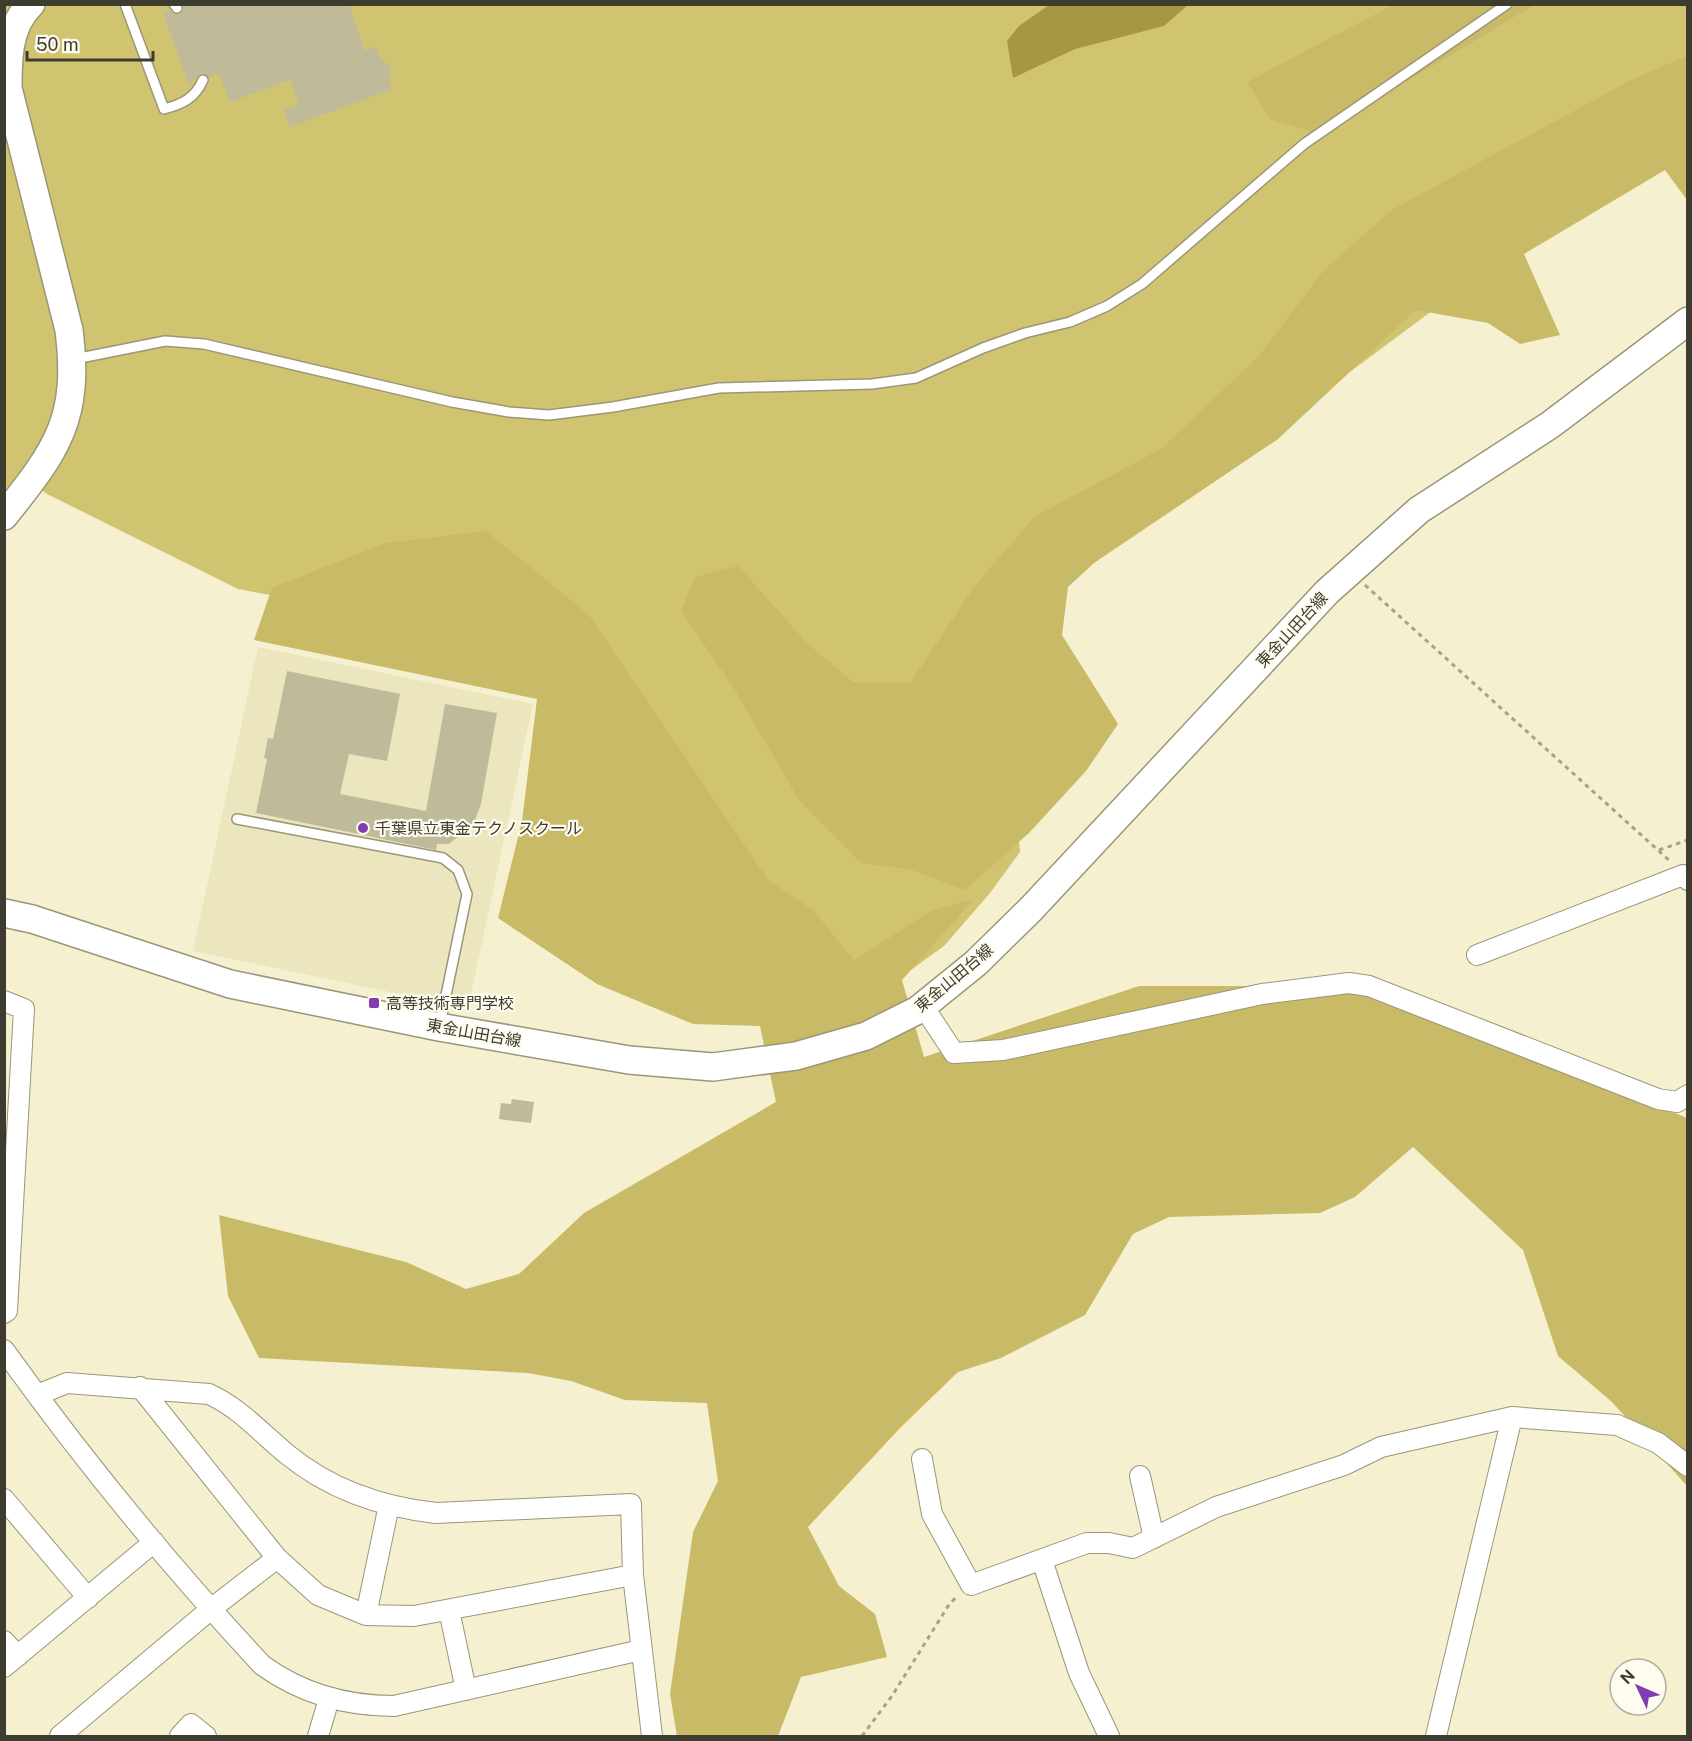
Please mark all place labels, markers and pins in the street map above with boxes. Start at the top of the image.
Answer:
place label: 千葉県立東金テクノスクール [375,819,582,838]
marker: 千葉県立東金テクノスクール [356,821,370,835]
place label: 高等技術専門学校 [386,994,514,1013]
marker: 高等技術専門学校 [367,996,381,1010]

